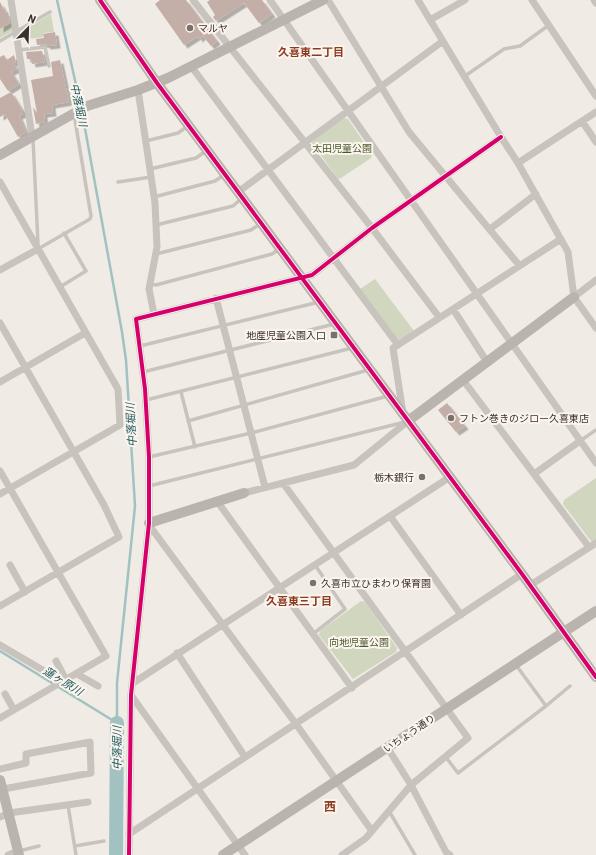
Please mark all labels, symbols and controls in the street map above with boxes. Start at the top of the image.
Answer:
north arrow [8,8,48,48]
text: N [26,11,38,26]
place label: マルヤ [198,22,228,34]
marker: マルヤ [185,23,195,33]
district label: 久喜東二丁目 [278,45,344,58]
water label: 中落堀川 [69,82,91,129]
park label: 太田児童公園 [312,142,372,154]
place label: 地産児童公園入口 [246,329,326,341]
marker: 地産児童公園入口 [329,330,339,340]
water label: 中落堀川 [123,402,138,447]
place label: フトン巻きのジロー久喜東店 [459,412,589,424]
marker: フトン巻きのジロー久喜東店 [446,413,456,423]
place label: 栃木銀行 [374,471,414,483]
marker: 栃木銀行 [417,472,427,482]
place label: 久喜市立ひまわり保育園 [321,577,431,589]
marker: 久喜市立ひまわり保育園 [308,578,318,588]
district label: 久喜東三丁目 [266,594,332,607]
park label: 向地児童公園 [329,636,389,648]
water label: 蓮ヶ原川 [41,663,86,698]
street label: いちょう通り [381,711,437,755]
water label: 中落堀川 [110,725,123,770]
district label: 西 [324,799,336,813]

